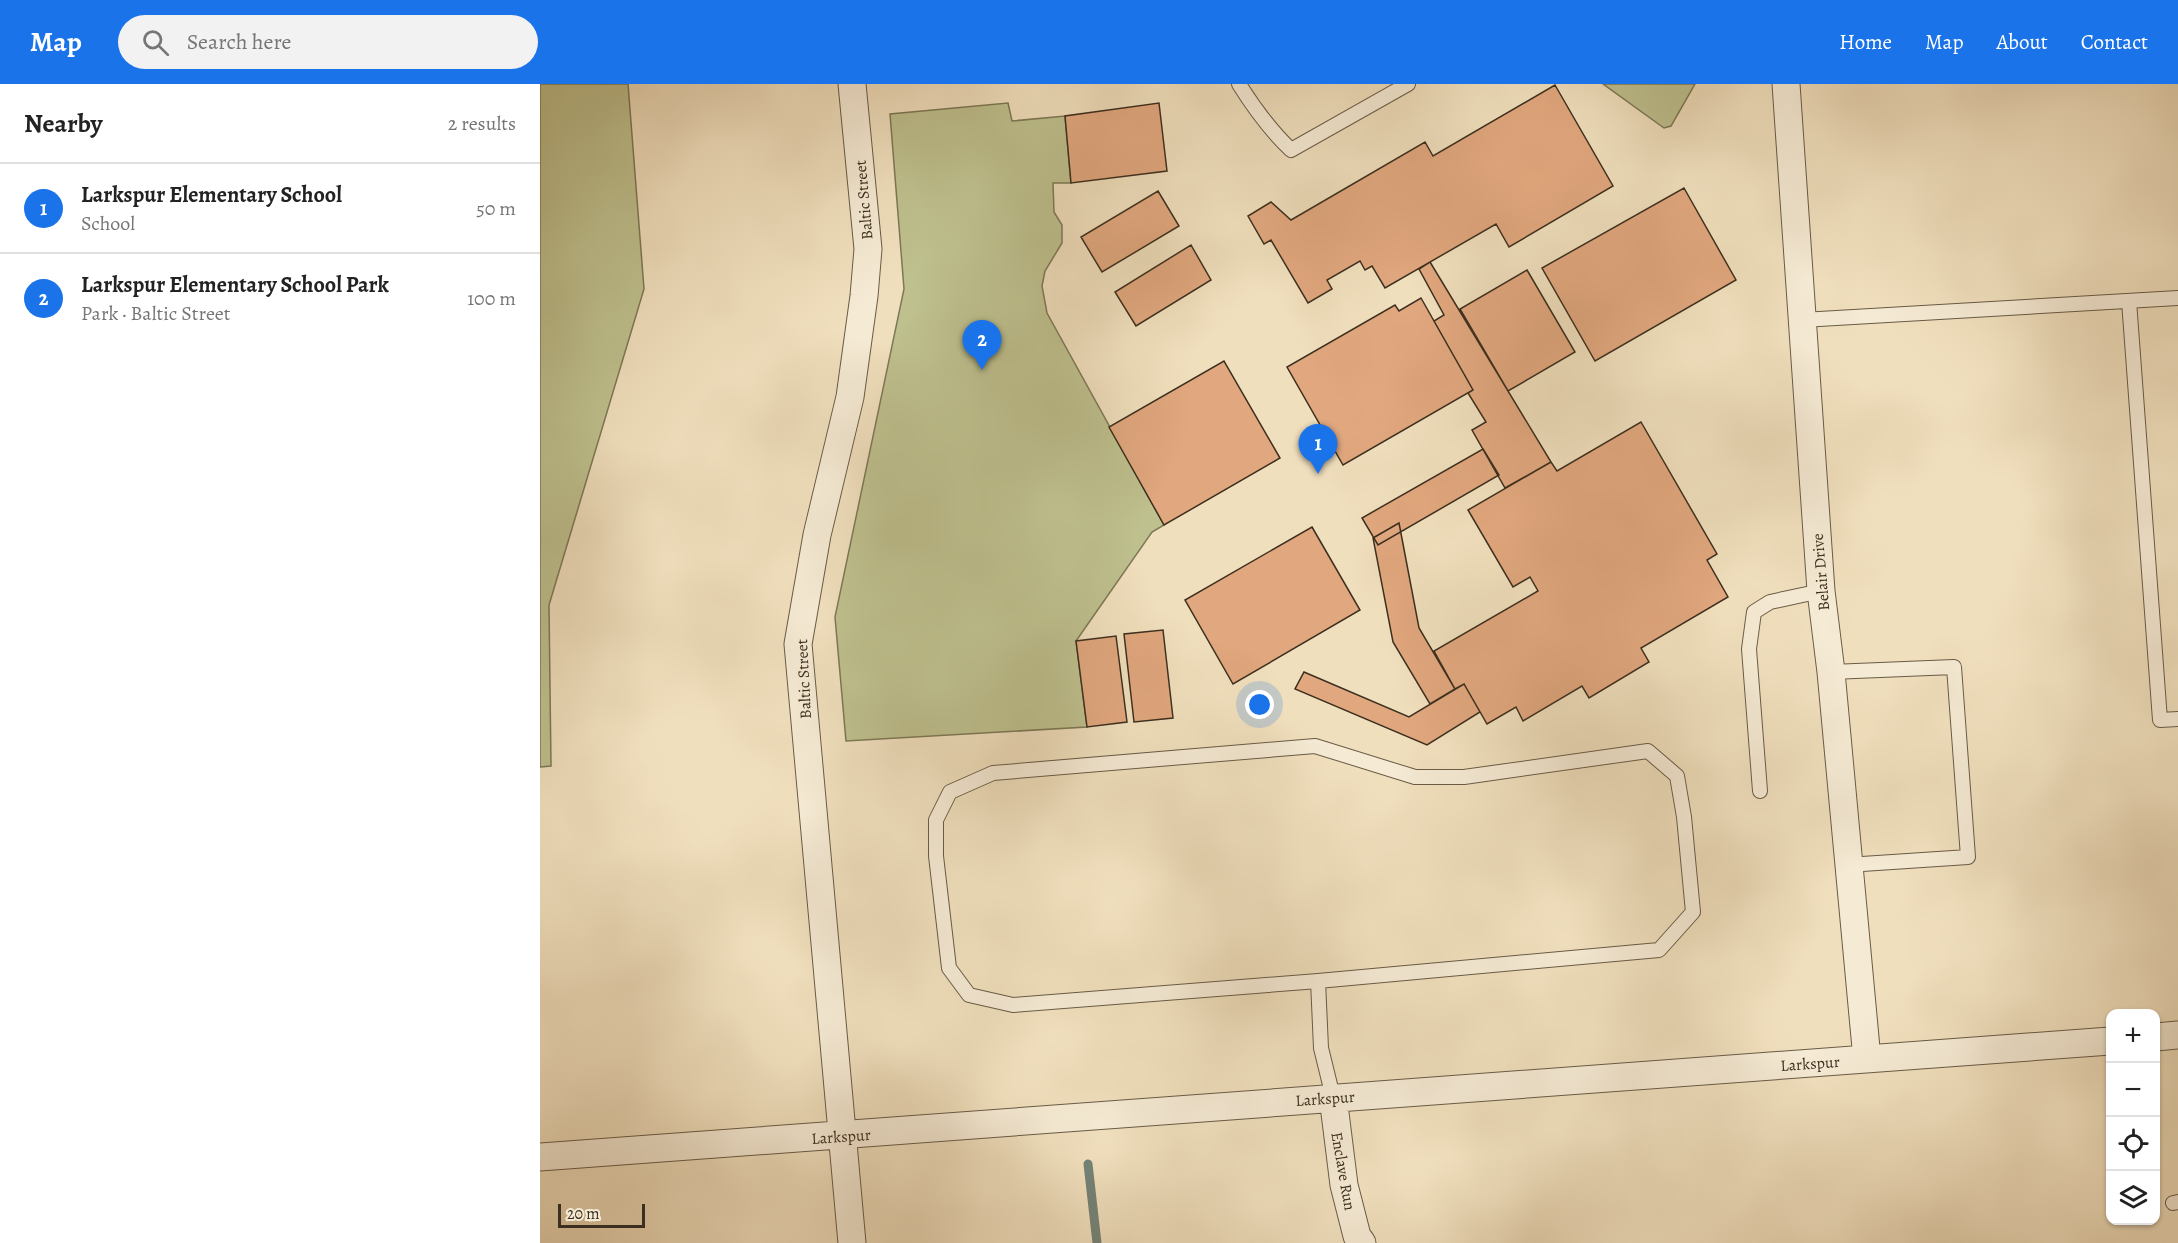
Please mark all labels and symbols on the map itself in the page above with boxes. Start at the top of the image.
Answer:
street label: Baltic Street [850,159,878,241]
pin: 2 [962,320,1002,370]
pin: 1 [1298,424,1338,474]
street label: Belair Drive [1807,532,1835,612]
street label: Baltic Street [791,638,817,719]
your location [1245,690,1274,719]
street label: Larkspur [1780,1051,1840,1077]
street label: Larkspur [1295,1086,1355,1112]
street label: Larkspur [811,1124,871,1150]
street label: Enclave Run [1325,1130,1361,1212]
scale bar [558,1201,645,1228]

